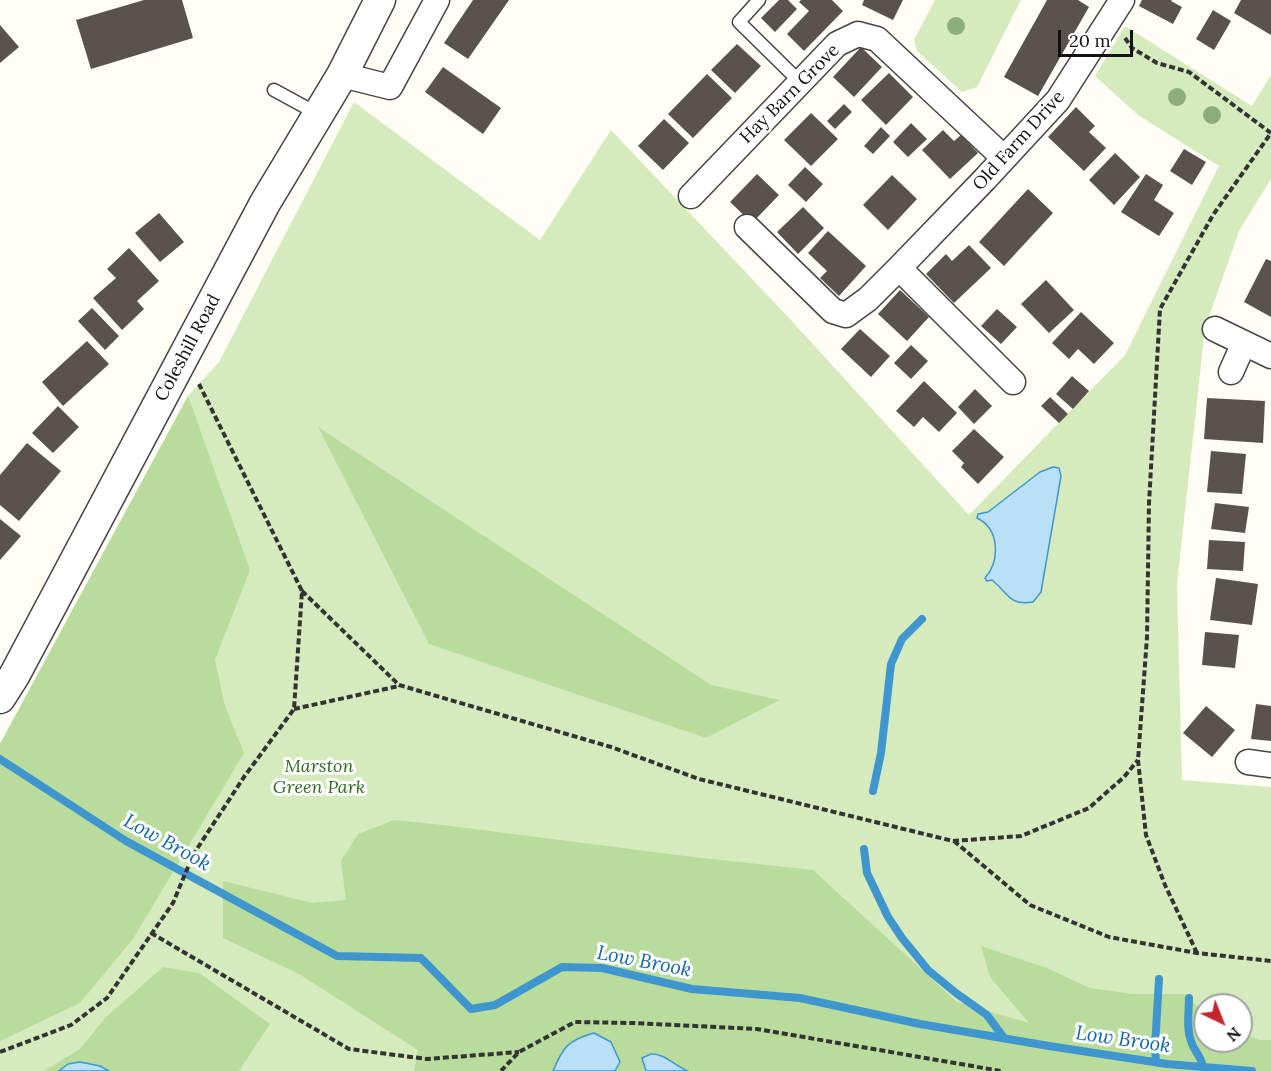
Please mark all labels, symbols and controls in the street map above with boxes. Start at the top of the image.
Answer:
scale bar [1061,18,1136,56]
text: 20 m [1069,29,1111,52]
street label: Hay Barn Grove [736,40,844,148]
street label: Old Farm Drive [969,87,1069,195]
street label: Coleshill Road [151,291,225,405]
park label: Marston Green Park [273,756,365,798]
water label: Low Brook [119,809,215,877]
water label: Low Brook [595,941,693,983]
north arrow [1193,993,1253,1053]
water label: Low Brook [1074,1021,1172,1059]
text: N [1223,1023,1245,1046]

